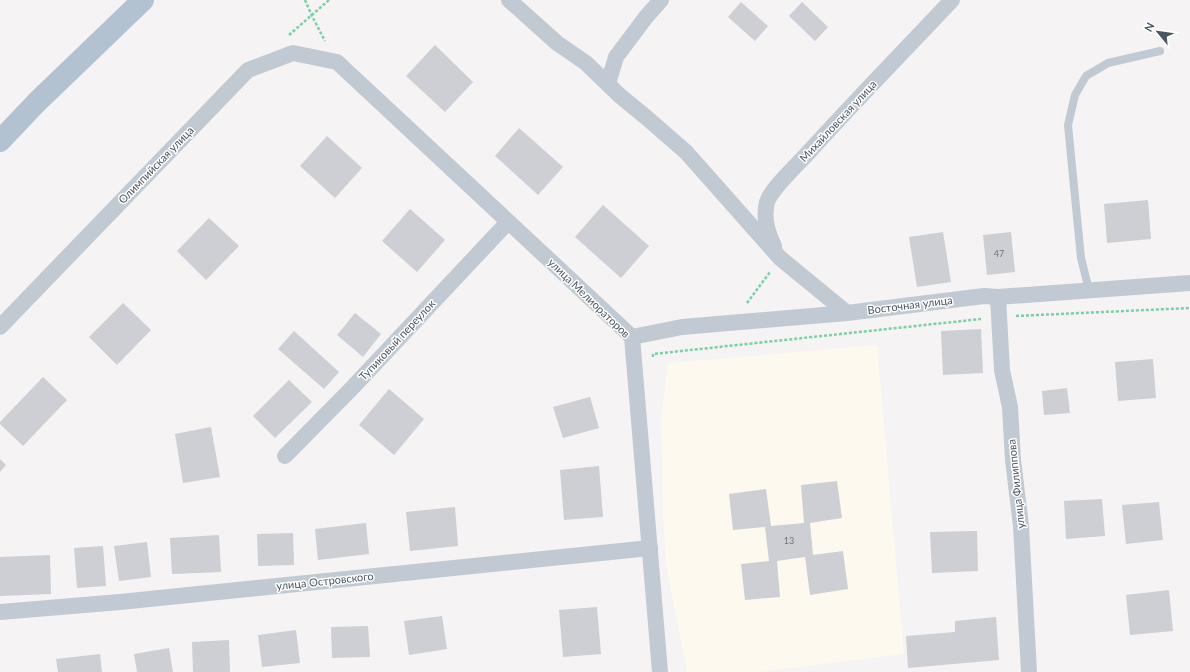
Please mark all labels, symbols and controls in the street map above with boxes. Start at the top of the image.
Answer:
north arrow [1138,12,1178,52]
text: N [1141,20,1157,34]
street label: Михайловская улица [797,77,879,164]
street label: Олимпийская улица [115,123,196,206]
house number: 47 [994,248,1004,259]
street label: улица Мелиораторов [546,255,633,340]
street label: Восточная улица [867,293,953,316]
street label: Тупиковый переулок [356,296,438,383]
street label: улица Филиппова [1004,439,1027,530]
house number: 13 [784,535,794,546]
street label: улица Островского [276,569,374,592]

